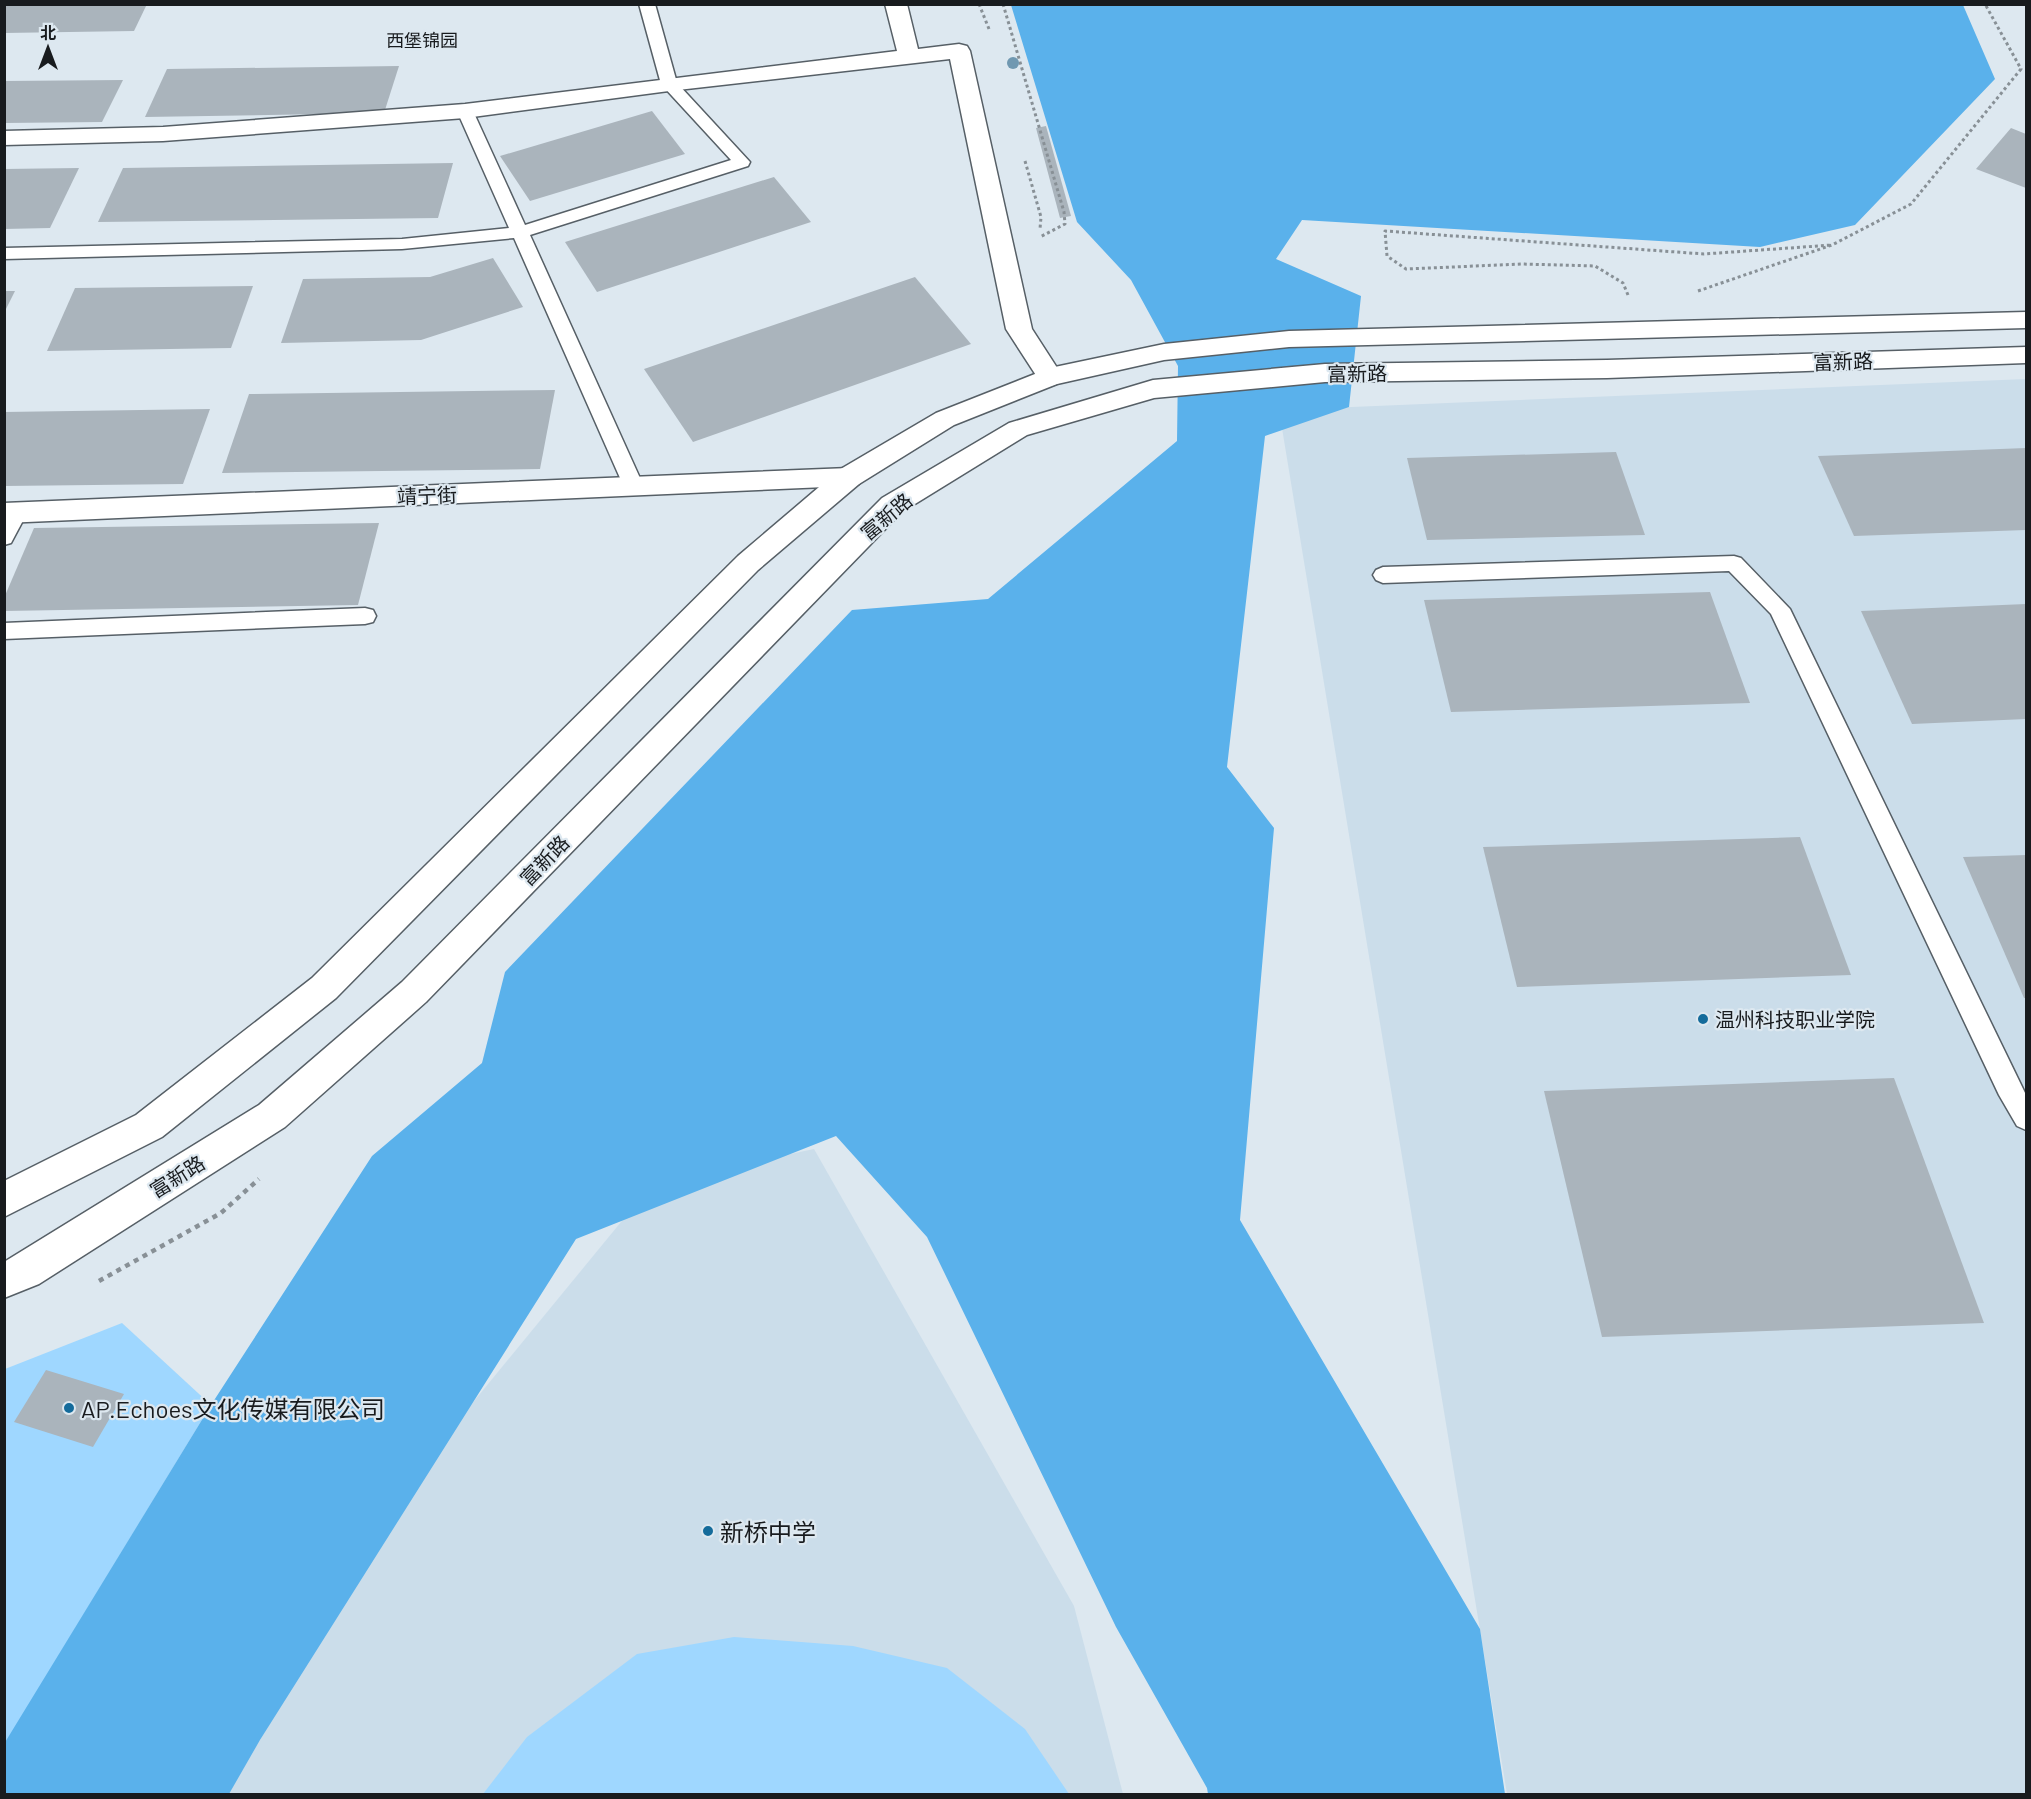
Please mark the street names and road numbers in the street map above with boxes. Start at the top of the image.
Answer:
street label: 富新路 [1813,348,1873,374]
street label: 富新路 [1327,360,1387,386]
street label: 靖宁街 [397,482,457,508]
street label: 富新路 [855,488,917,544]
street label: 富新路 [515,830,573,890]
street label: 富新路 [145,1150,209,1202]

